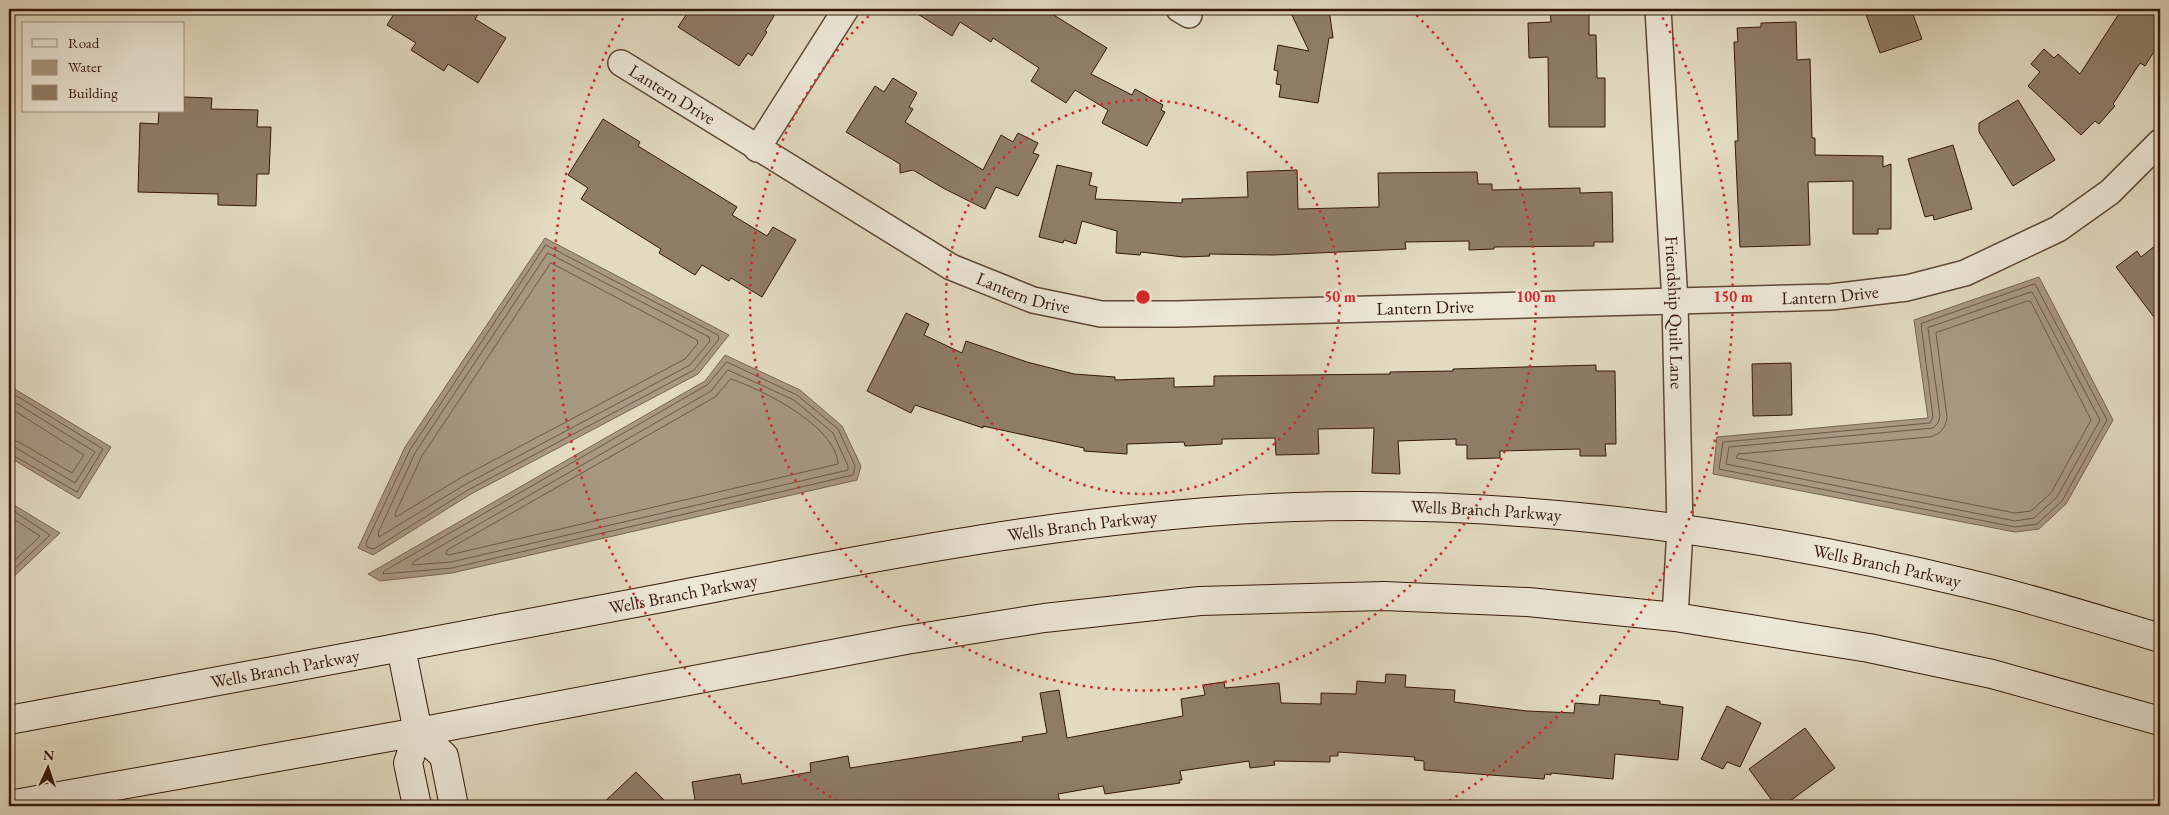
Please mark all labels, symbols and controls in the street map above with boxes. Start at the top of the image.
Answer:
legend [22,22,185,112]
text: Road [68,33,100,52]
text: Water [68,57,102,76]
street label: Lantern Drive [625,59,720,130]
text: Building [68,83,118,102]
street label: Friendship Quilt Lane [1660,235,1689,389]
street label: Lantern Drive [973,266,1072,318]
street label: Lantern Drive [1781,279,1880,309]
text: 50 m [1324,287,1356,306]
text: 100 m [1516,287,1556,306]
text: 150 m [1713,287,1753,306]
centre of rings [1134,288,1152,306]
street label: Lantern Drive [1376,294,1474,320]
street label: Wells Branch Parkway [1411,495,1563,526]
street label: Wells Branch Parkway [1006,504,1159,546]
street label: Wells Branch Parkway [1811,539,1964,593]
street label: Wells Branch Parkway [607,568,760,619]
street label: Wells Branch Parkway [209,643,362,693]
north arrow [22,742,72,792]
text: N [43,746,55,764]

